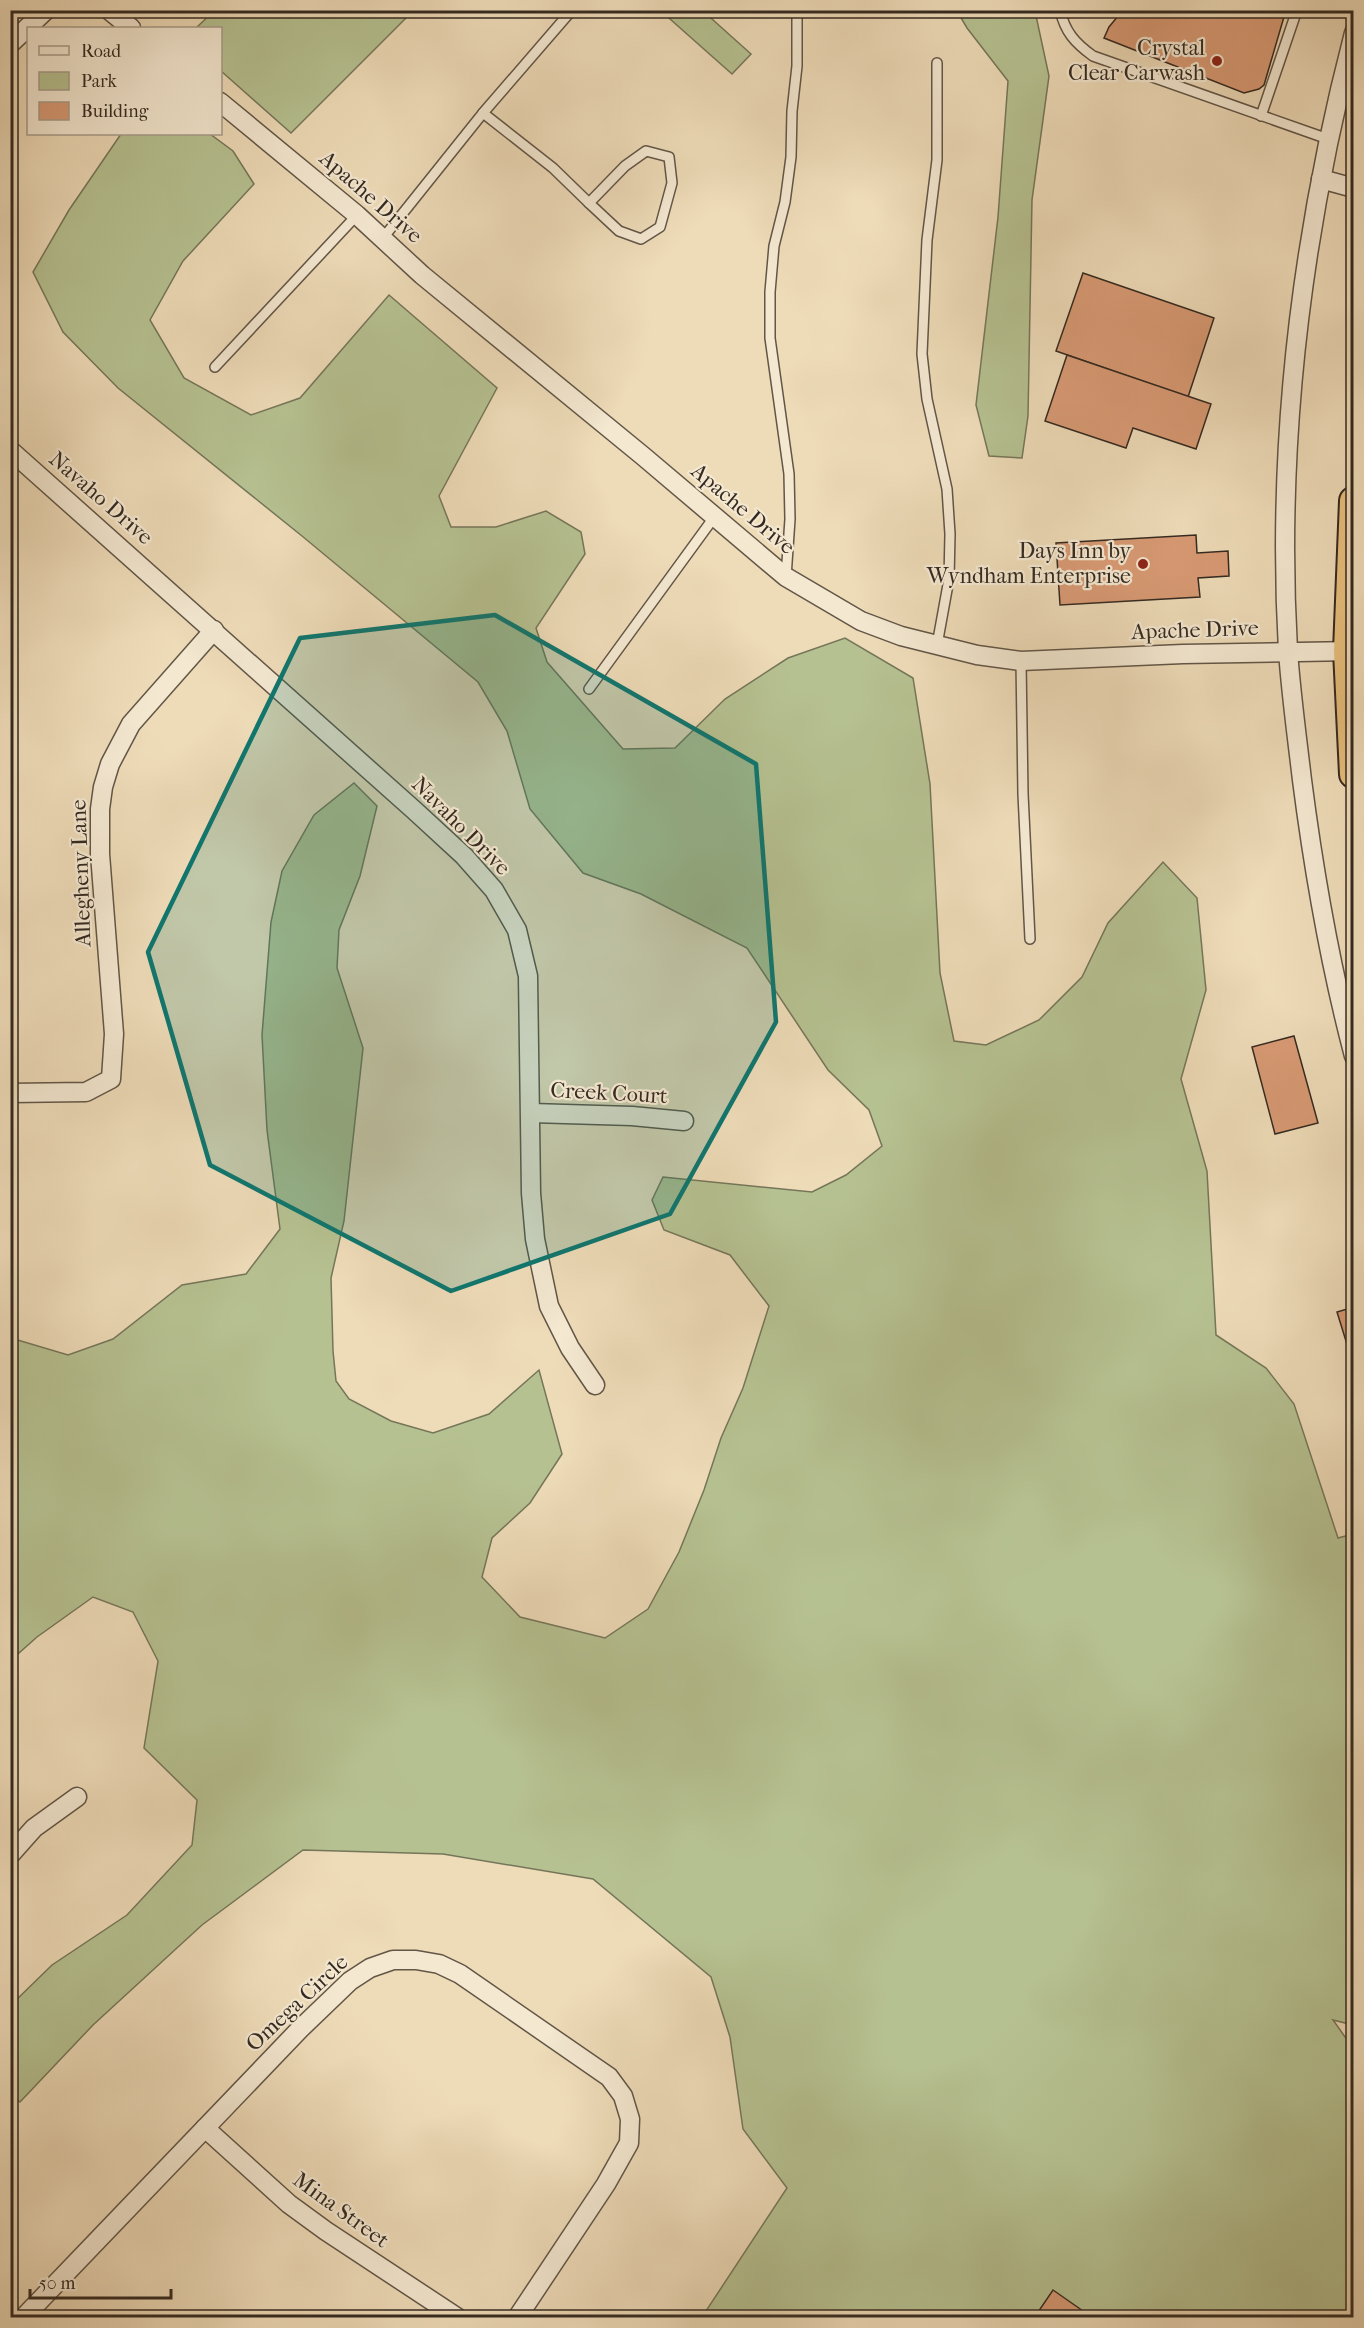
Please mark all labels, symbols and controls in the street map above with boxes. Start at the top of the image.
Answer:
legend [27,27,222,135]
place label: Crystal Clear Carwash [1068,35,1206,86]
text: Road [81,41,121,62]
marker: Crystal Clear Carwash [1210,54,1224,68]
text: Park [81,71,118,92]
text: Building [81,101,149,122]
street label: Apache Drive [314,145,428,249]
street label: Navaho Drive [44,446,158,550]
street label: Apache Drive [685,457,800,560]
place label: Days Inn by Wyndham Enterprise [926,538,1132,589]
marker: Days Inn by Wyndham Enterprise [1136,557,1150,571]
street label: Apache Drive [1130,615,1259,645]
street label: Navaho Drive [406,771,516,881]
street label: Allegheny Lane [65,799,97,948]
street label: Creek Court [550,1077,668,1109]
street label: Omega Circle [241,1949,353,2057]
street label: Mina Street [288,2166,394,2254]
scale bar [30,2262,171,2300]
text: 50 m [39,2273,76,2294]

